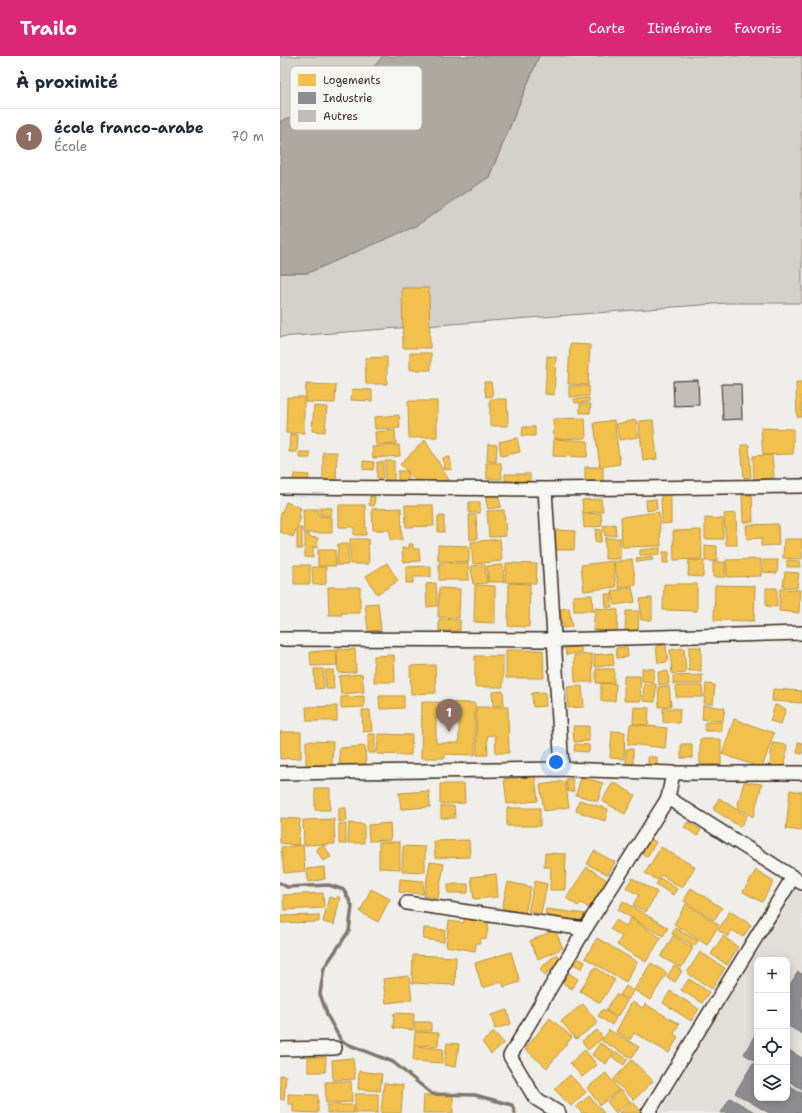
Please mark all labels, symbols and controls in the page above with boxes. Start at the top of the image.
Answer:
text: Trailo [20,16,77,41]
text: Carte [588,19,625,37]
text: Itinéraire [647,19,712,37]
text: Favoris [734,19,782,37]
legend [290,66,422,130]
text: À proximité [16,71,118,93]
text: Logements [323,73,381,88]
text: Industrie [323,91,372,106]
text: Autres [323,109,358,124]
text: école franco-arabe [54,118,204,138]
text: 1 [26,128,32,145]
text: 70 m [230,128,264,145]
text: École [54,138,87,155]
pin: 1 [436,699,462,732]
your location [546,752,566,772]
map controls [754,957,790,1101]
button: + [754,957,790,993]
button: − [754,993,790,1029]
button: locate [754,1029,790,1065]
button: layers [754,1065,790,1101]

